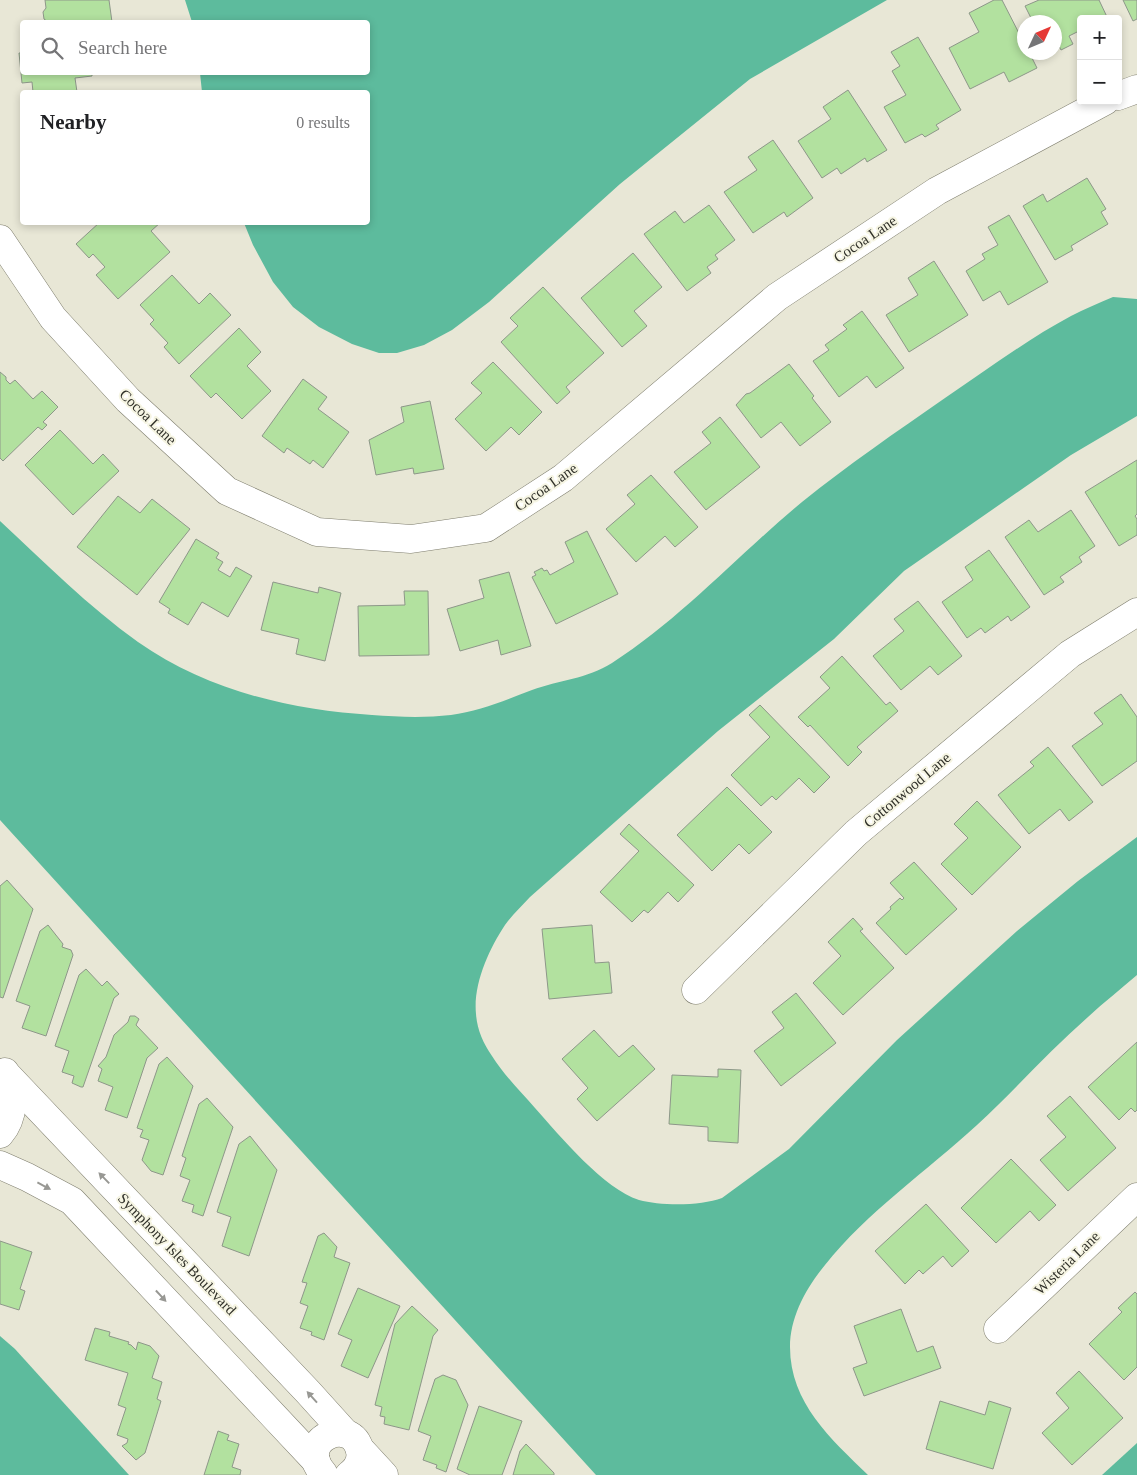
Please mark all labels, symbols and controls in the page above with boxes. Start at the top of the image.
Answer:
north arrow [1017,15,1062,60]
map controls [1077,15,1122,105]
button: + [1077,15,1122,60]
search box [20,20,370,75]
icon: search [38,34,66,62]
text: Search here [78,37,167,58]
button: − [1077,60,1122,105]
text: Nearby [40,110,107,134]
text: 0 results [296,114,350,131]
street label: Cocoa Lane [831,212,900,266]
street label: Cocoa Lane [117,386,180,448]
street label: Cocoa Lane [512,460,580,514]
street label: Cottonwood Lane [861,749,954,831]
one-way arrow [98,1172,110,1184]
one-way arrow [37,1182,51,1190]
street label: Symphony Isles Boulevard [115,1190,240,1318]
street label: Wisteria Lane [1031,1228,1103,1298]
one-way arrow [155,1290,167,1302]
one-way arrow [306,1392,318,1404]

